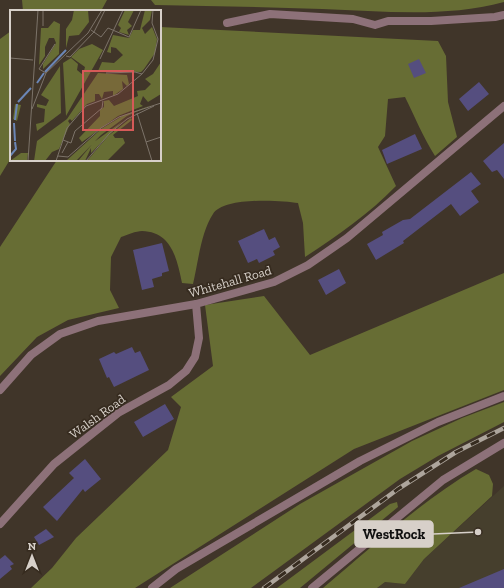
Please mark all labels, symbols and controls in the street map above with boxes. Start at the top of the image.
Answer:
inset map [10,10,161,161]
street label: Whitehall Road [187,263,273,300]
street label: Walsh Road [67,391,128,442]
callout: WestRock [355,521,433,547]
text: WestRock [363,526,425,543]
north arrow [12,536,52,576]
text: N [28,540,37,553]

